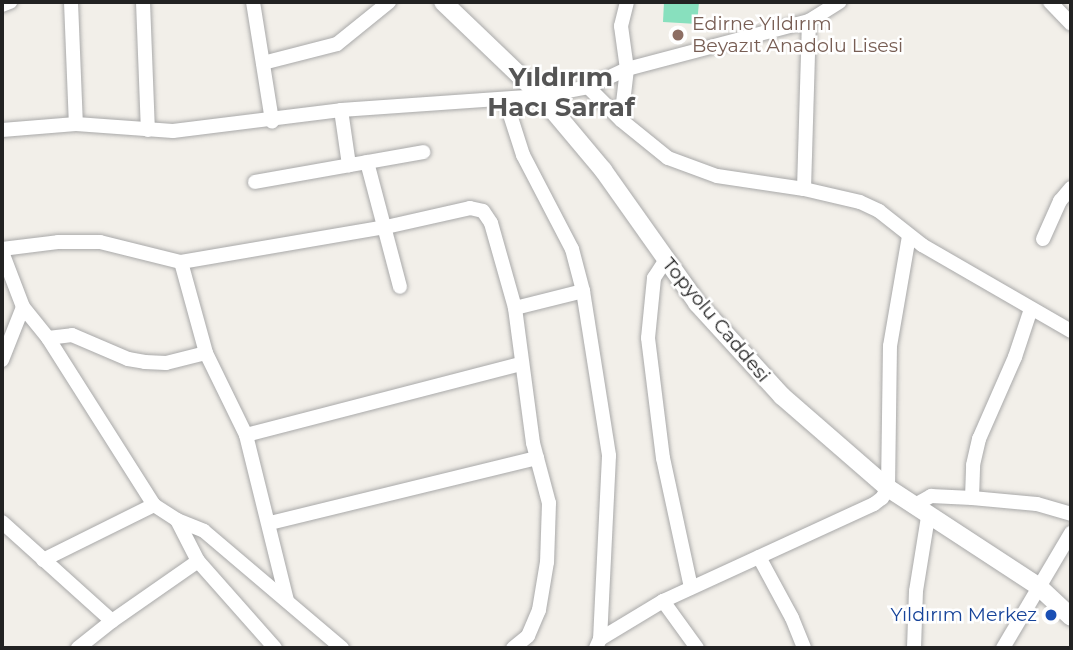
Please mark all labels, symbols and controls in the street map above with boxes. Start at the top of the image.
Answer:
place label: Edirne Yıldırım Beyazıt Anadolu Lisesi [692,13,903,57]
marker: Edirne Yıldırım Beyazıt Anadolu Lisesi [670,27,686,43]
district label: Yıldırım Hacı Sarraf [487,62,635,124]
street label: Topyolu Caddesi [657,253,775,387]
place label: Yıldırım Merkez [891,604,1037,626]
marker: Yıldırım Merkez [1043,607,1059,623]

